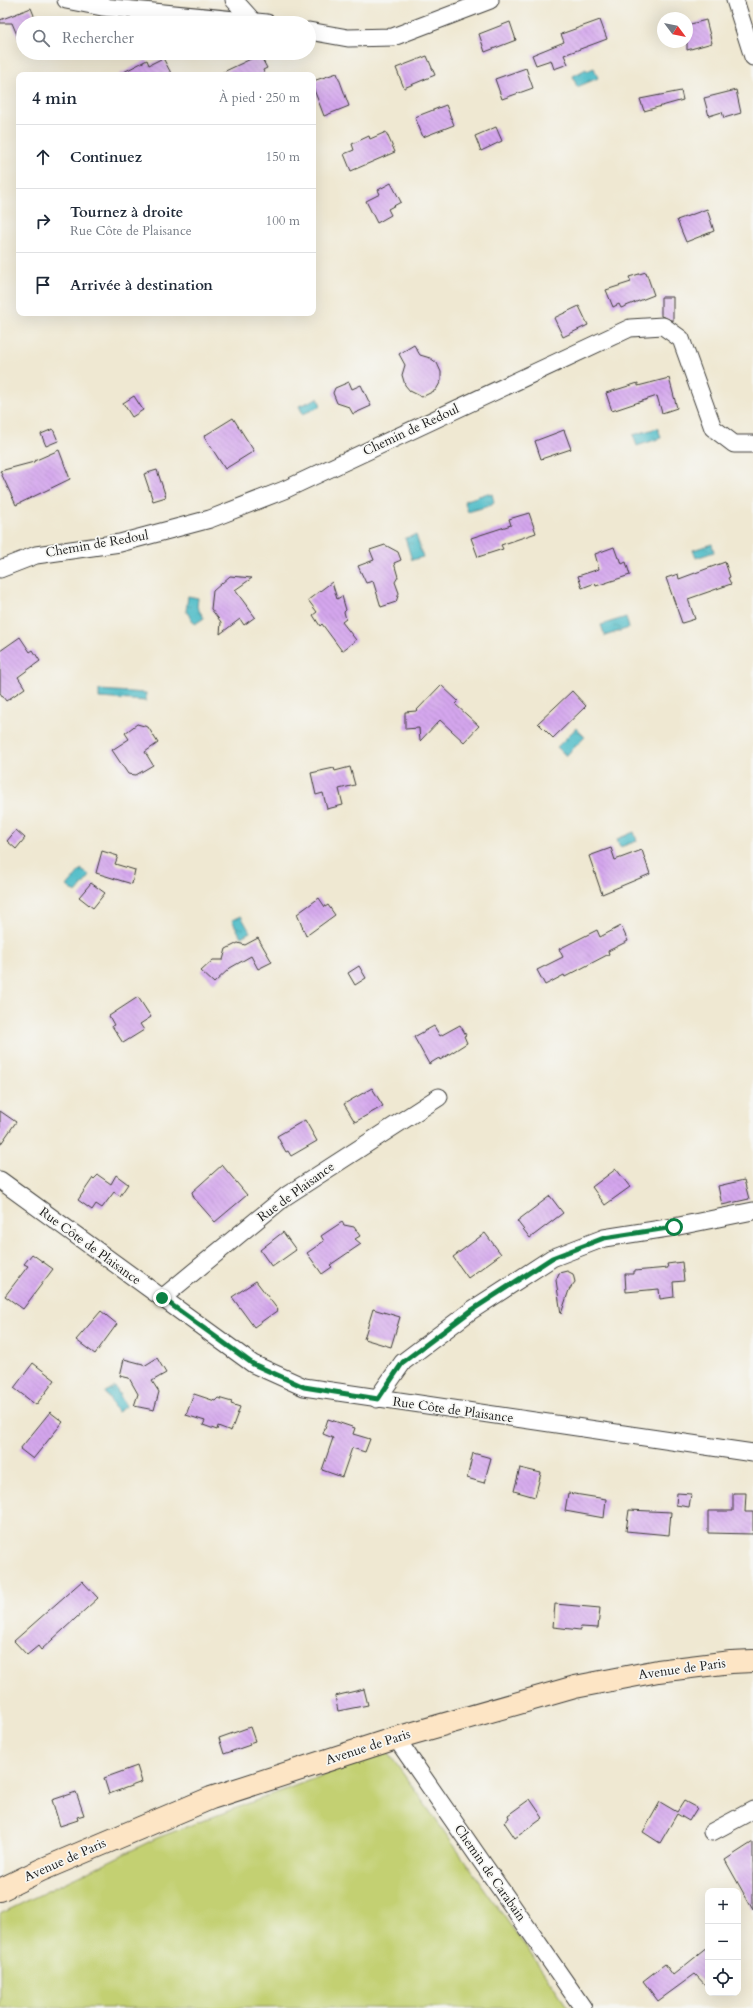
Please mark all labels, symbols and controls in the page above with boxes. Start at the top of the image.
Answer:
north arrow [657,12,693,48]
search box [16,16,316,60]
icon: search [30,27,52,49]
text: Rechercher [62,28,134,48]
text: 4 min [32,87,77,110]
text: À pied · 250 m [219,89,300,107]
icon: ahead [32,146,54,168]
text: Continuez [70,147,142,167]
text: 150 m [266,148,300,166]
text: Tournez à droite [70,202,183,222]
icon: right [32,210,54,232]
text: 100 m [266,212,300,230]
text: Rue Côte de Plaisance [70,222,192,240]
icon: arrive [32,274,54,296]
text: Arrivée à destination [70,275,213,295]
street label: Chemin de Redoul [360,400,463,460]
street label: Chemin de Redoul [44,526,151,562]
street label: Rue de Plaisance [254,1158,338,1226]
street label: Rue Côte de Plaisance [35,1203,145,1289]
route start [665,1218,683,1236]
route end [153,1289,171,1307]
street label: Rue Côte de Plaisance [391,1393,515,1427]
street label: Avenue de Paris [637,1654,727,1684]
street label: Avenue de Paris [323,1725,413,1769]
street label: Chemin de Carabain [450,1821,531,1926]
street label: Avenue de Paris [21,1834,109,1886]
map controls [705,1888,741,1996]
button: + [705,1888,741,1924]
button: − [705,1924,741,1960]
button: locate [705,1960,741,1996]

